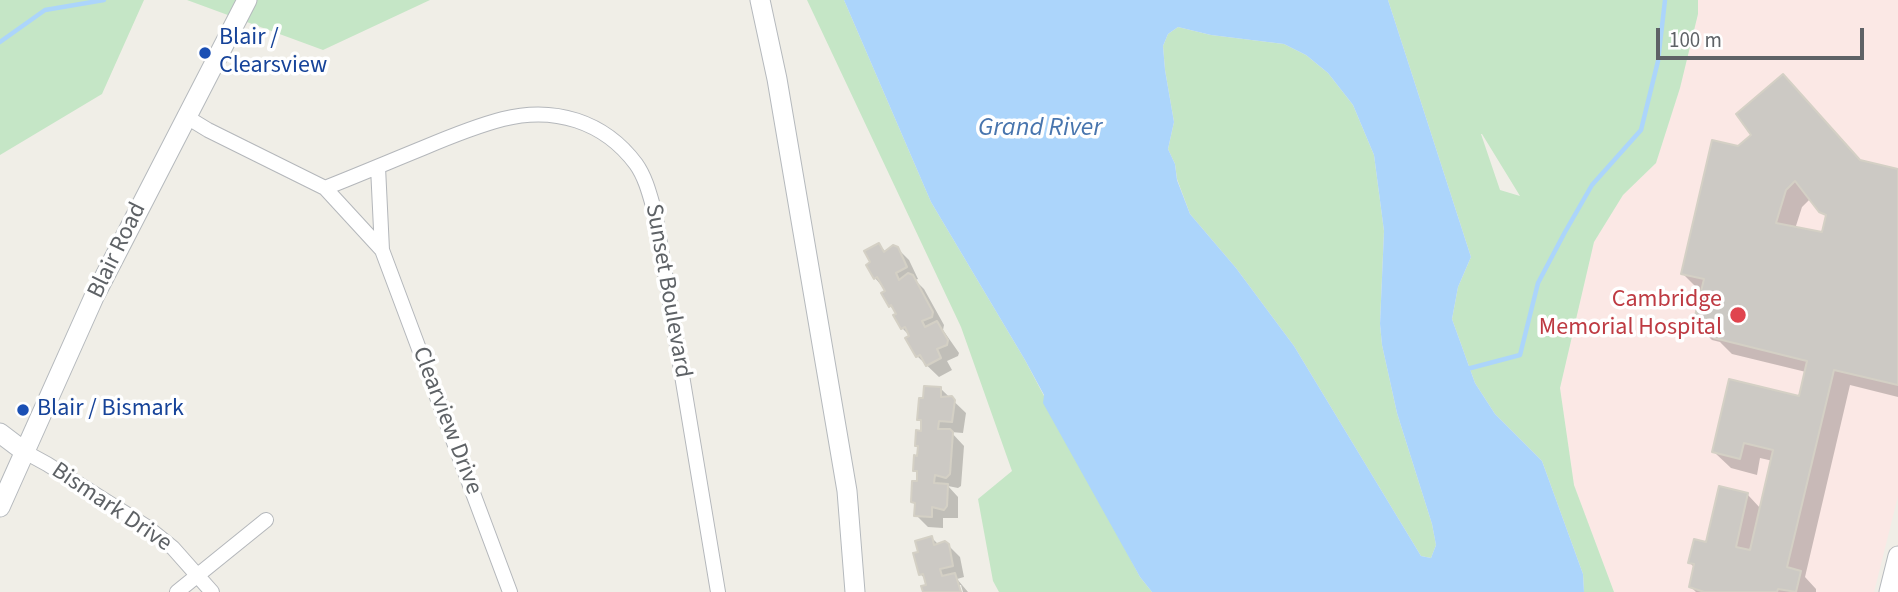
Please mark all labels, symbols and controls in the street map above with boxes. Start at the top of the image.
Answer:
scale bar [1660,14,1868,58]
place label: Blair / Clearsview [219,25,327,81]
text: 100 m [1669,25,1722,55]
marker: Blair / Clearsview [197,45,213,61]
water label: Grand River [978,113,1102,145]
street label: Blair Road [83,198,153,304]
street label: Sunset Boulevard [638,202,696,380]
place label: Cambridge Memorial Hospital [1539,287,1722,343]
marker: Cambridge Memorial Hospital [1728,305,1748,325]
street label: Clearview Drive [405,343,487,499]
place label: Blair / Bismark [37,396,184,424]
marker: Blair / Bismark [15,402,31,418]
street label: Bismark Drive [45,457,177,559]

